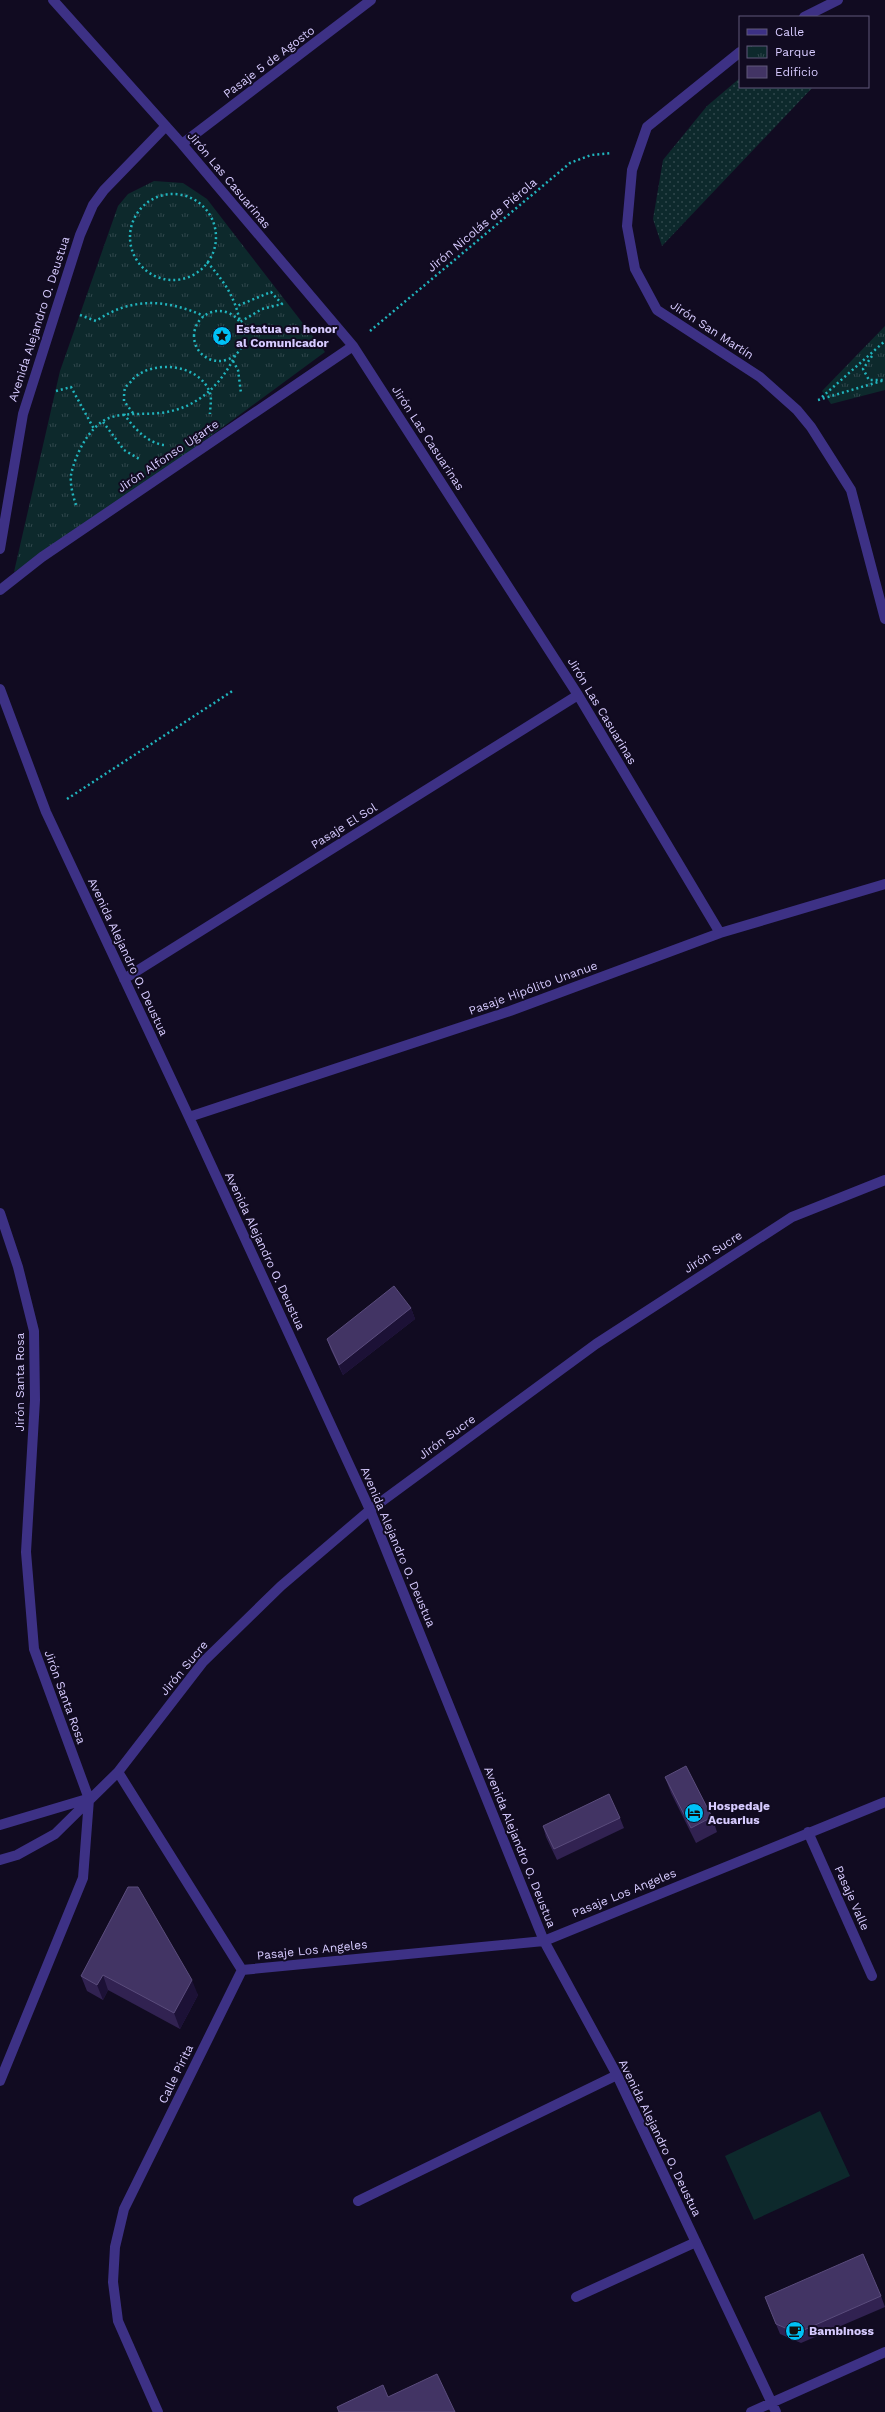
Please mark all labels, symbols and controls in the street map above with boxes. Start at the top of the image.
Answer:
legend [739,16,869,88]
street label: Pasaje 5 de Agosto [221,23,317,101]
text: Calle [775,25,804,39]
text: Parque [775,45,816,59]
text: Edificio [775,65,818,79]
street label: Jirón Las Casuarinas [184,129,274,231]
street label: Jirón Nicolás de Piérola [424,175,540,275]
street label: Avenida Alejandro O. Deustua [6,234,72,403]
street label: Jirón San Martín [668,298,756,362]
place label: Estatua en honor al Comunicador [236,322,338,350]
place icon: Estatua en honor al Comunicador [211,325,233,347]
street label: Jirón Las Casuarinas [389,383,467,493]
street label: Jirón Alfonso Ugarte [115,417,221,495]
street label: Jirón Las Casuarinas [565,655,639,767]
street label: Pasaje El Sol [308,800,380,852]
street label: Avenida Alejandro O. Deustua [85,876,171,1038]
street label: Pasaje Hipólito Unanue [467,958,599,1018]
street label: Avenida Alejandro O. Deustua [222,1170,308,1332]
street label: Jirón Sucre [681,1228,745,1276]
street label: Jirón Santa Rosa [13,1332,27,1431]
street label: Jirón Sucre [416,1412,478,1462]
street label: Avenida Alejandro O. Deustua [358,1465,438,1629]
street label: Jirón Sucre [157,1638,211,1698]
street label: Jirón Santa Rosa [42,1648,89,1746]
street label: Avenida Alejandro O. Deustua [481,1764,559,1930]
place label: Hospedaje Acuarius [708,1799,770,1827]
hotel icon: Hospedaje Acuarius [683,1802,705,1824]
street label: Pasaje Valle [832,1864,872,1932]
street label: Pasaje Los Angeles [570,1866,678,1920]
street label: Pasaje Los Angeles [256,1937,368,1963]
street label: Calle Pirita [156,2042,196,2106]
street label: Avenida Alejandro O. Deustua [616,2057,704,2219]
cafe icon: Bambinoss [784,2320,806,2342]
place label: Bambinoss [809,2324,874,2338]

